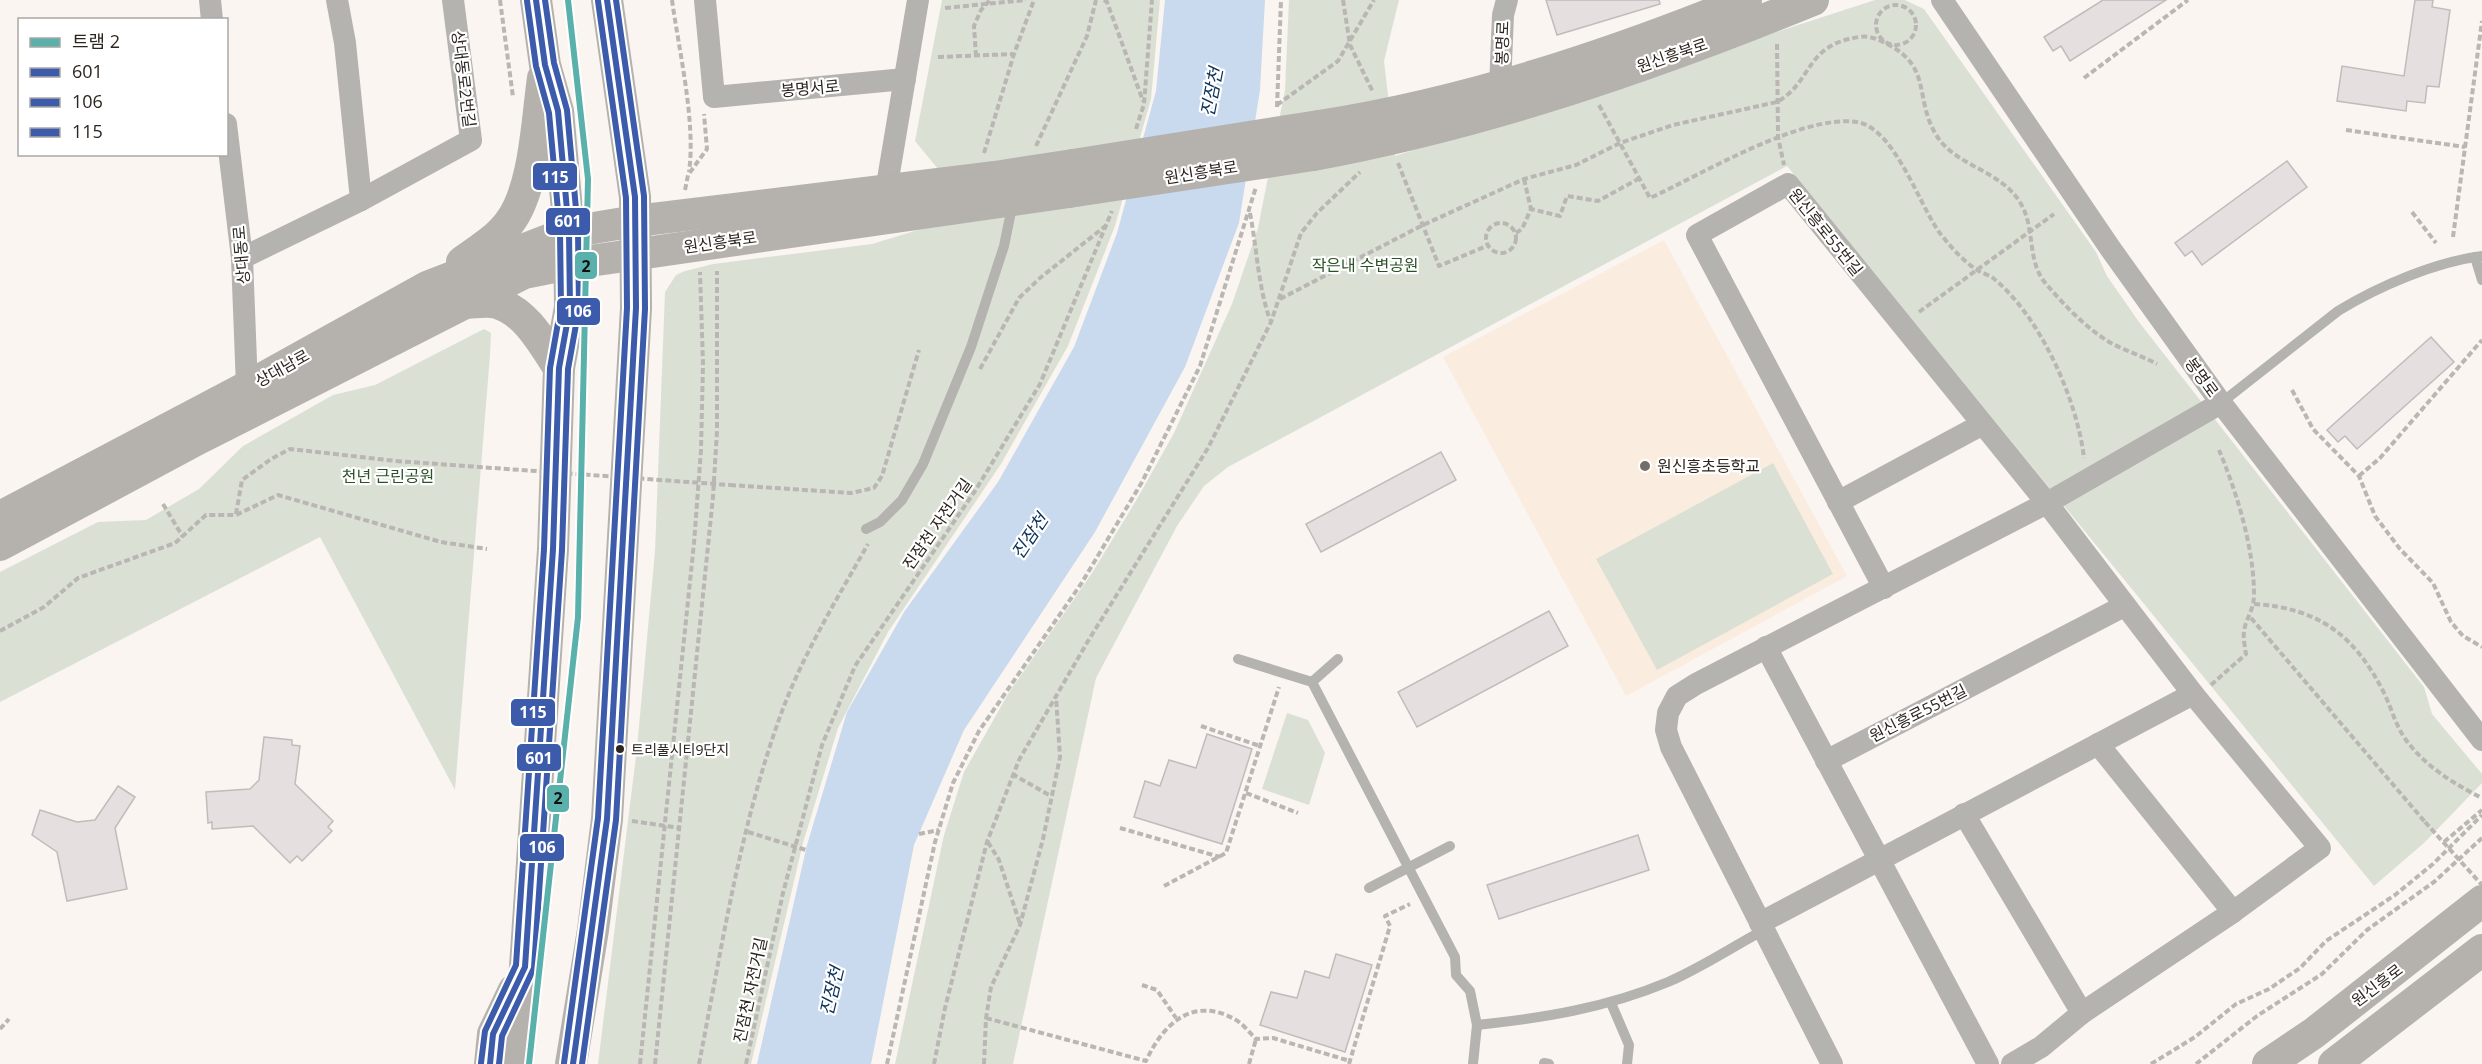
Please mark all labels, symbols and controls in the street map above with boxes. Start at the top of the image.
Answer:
legend [18,18,228,156]
street label: 봉명로 [1490,20,1514,65]
text: 트램 2 [72,29,120,53]
street label: 상대동로2번길 [447,29,481,129]
street label: 원신흥북로 [1634,33,1711,77]
text: 601 [72,59,103,83]
water label: 진잠천 [1194,63,1228,119]
street label: 봉명서로 [780,74,841,102]
text: 106 [72,89,103,113]
text: 115 [72,119,103,143]
street label: 원신흥북로 [1163,155,1239,189]
line badge: 115 [532,162,578,191]
text: 115 [541,166,569,188]
street label: 원신흥로55번길 [1784,184,1868,280]
line badge: 601 [545,207,591,236]
text: 601 [554,210,582,232]
street label: 상대동로 [227,224,255,285]
street label: 원신흥북로 [682,226,758,258]
line badge: 2 [574,251,598,280]
park label: 작은내 수변공원 [1311,254,1419,276]
text: 2 [581,255,591,277]
line badge: 106 [556,297,601,326]
text: 106 [564,300,592,322]
street label: 상대남로 [251,344,313,392]
street label: 봉명로 [2180,353,2224,402]
place label: 원신흥초등학교 [1657,455,1760,477]
marker: 원신흥초등학교 [1638,459,1652,473]
park label: 천년 근린공원 [342,465,434,487]
street label: 진잠천 자전거길 [897,474,977,574]
water label: 진잠천 [1005,507,1054,563]
street label: 원신흥로55번길 [1866,679,1970,747]
line badge: 115 [510,698,556,727]
text: 115 [519,701,547,723]
place label: 트리풀시티9단지 [631,740,729,759]
line badge: 601 [516,743,562,772]
marker: 트리풀시티9단지 [614,743,626,755]
text: 601 [525,747,553,769]
line badge: 2 [546,784,570,813]
text: 2 [553,787,563,809]
line badge: 106 [519,833,565,862]
text: 106 [528,836,556,858]
street label: 진잠천 자전거길 [728,935,772,1045]
street label: 원신흥로 [2347,958,2407,1012]
water label: 진잠천 [814,962,849,1018]

